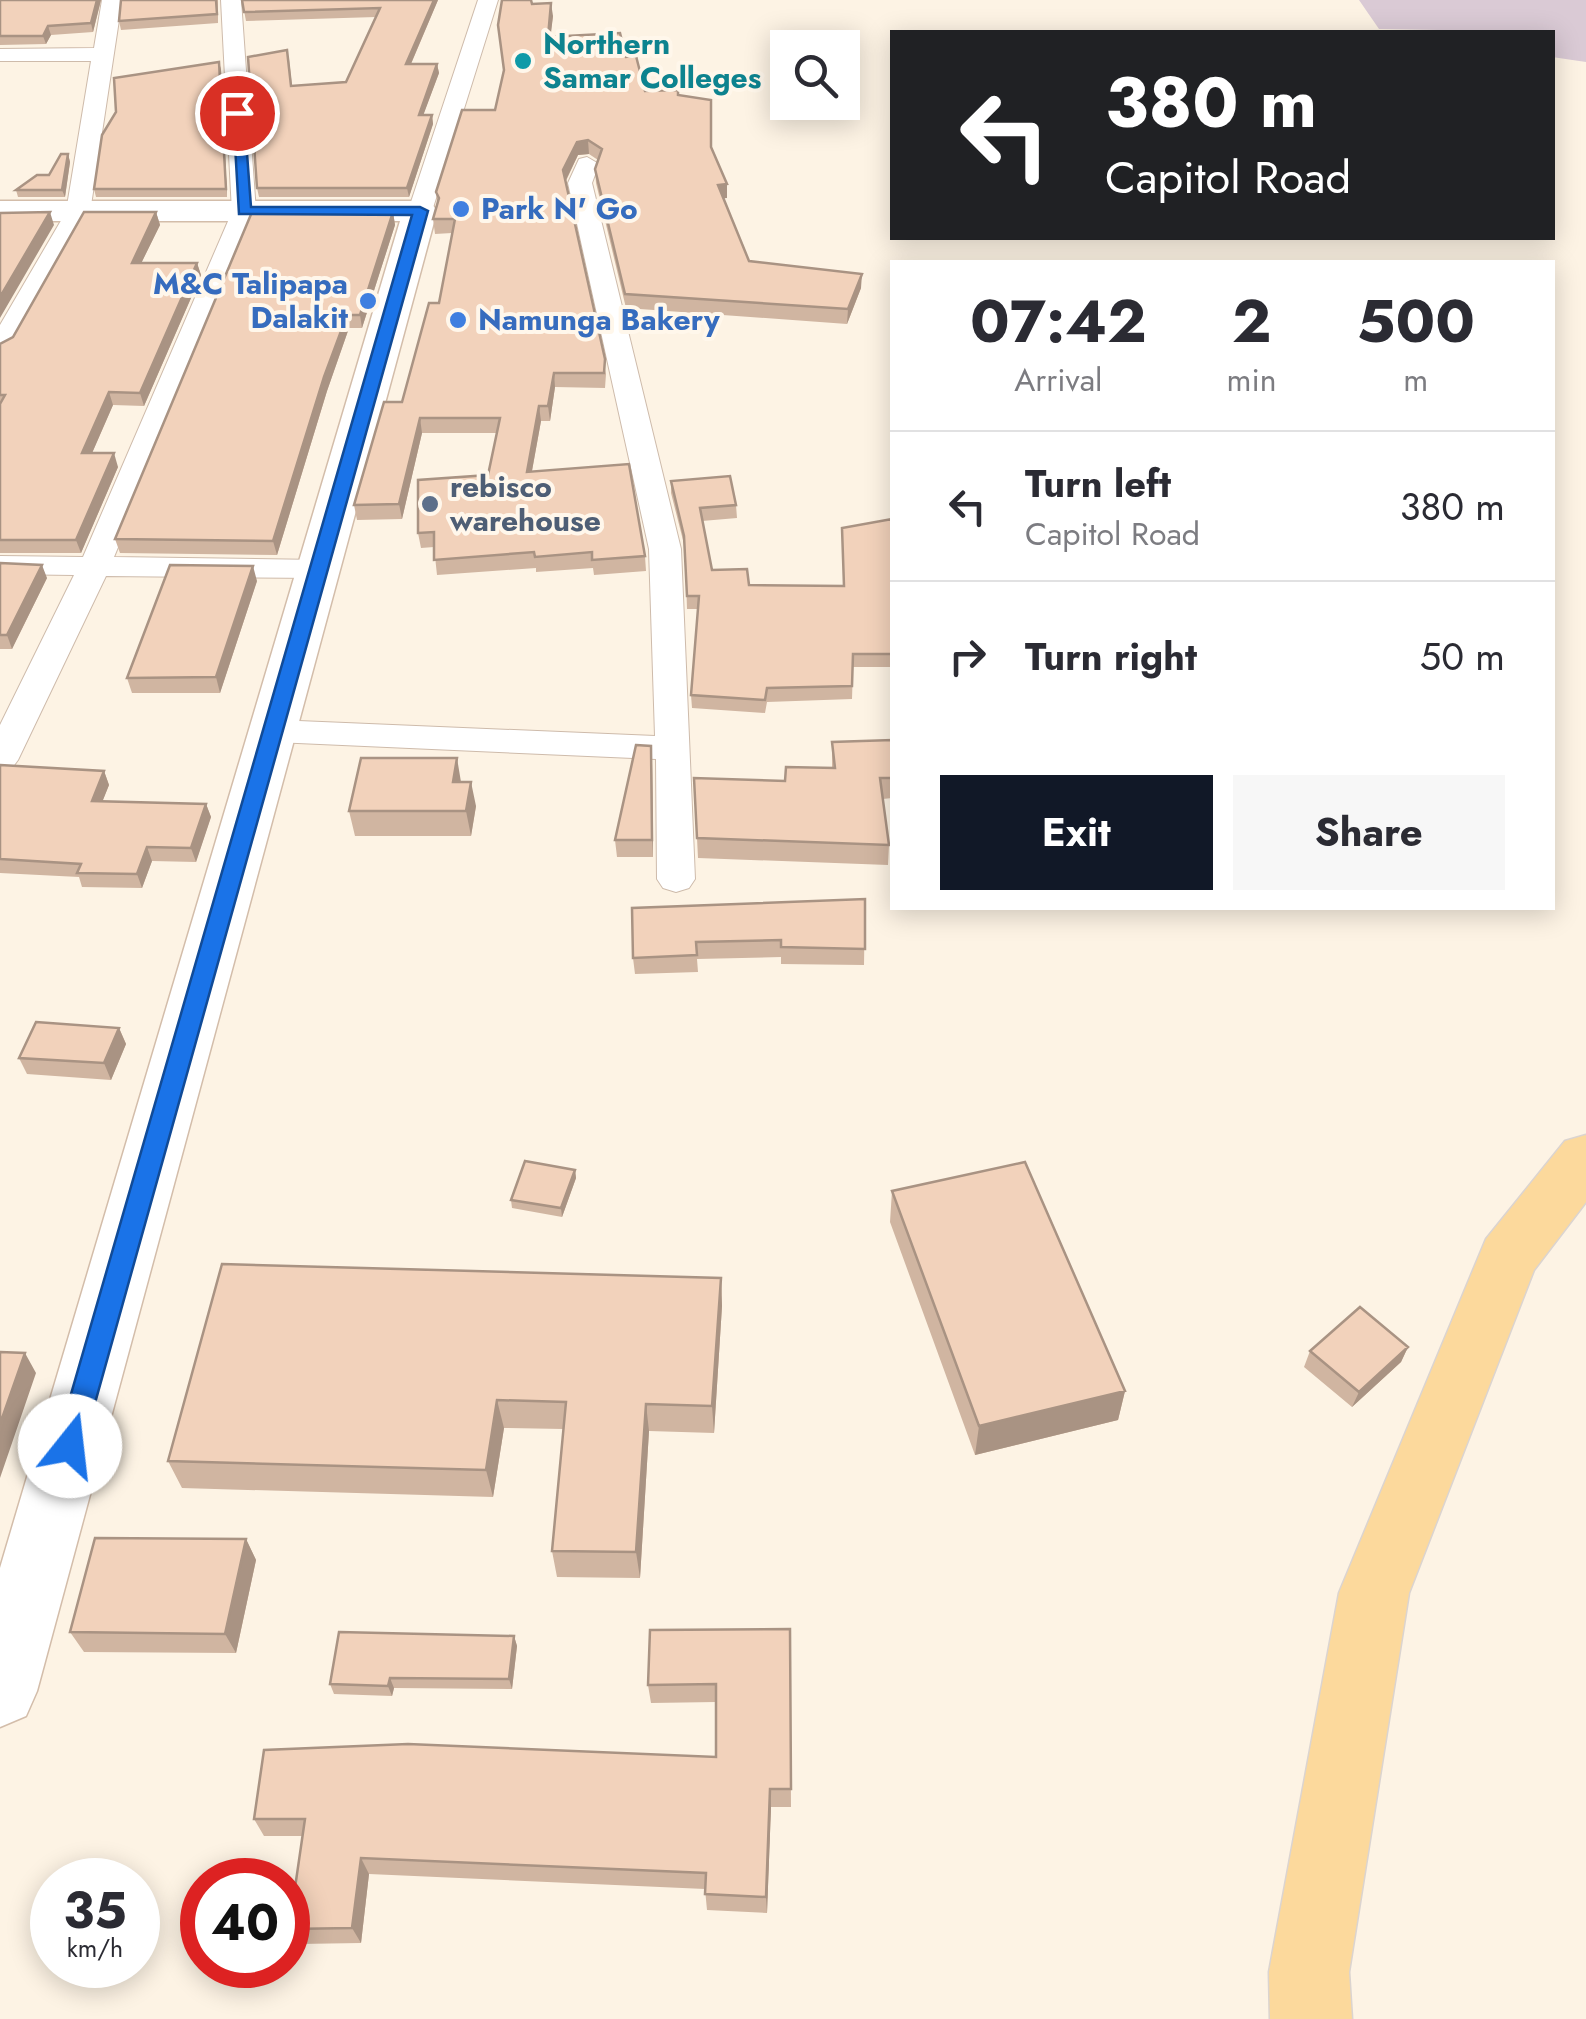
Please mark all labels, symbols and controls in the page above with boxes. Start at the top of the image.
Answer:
place label: Northern Samar Colleges [543,22,761,99]
map controls [770,30,860,120]
button: search [770,30,860,120]
marker: Northern Samar Colleges [512,50,534,72]
text: 380 m [1105,52,1317,153]
icon: left [940,70,1070,200]
pin [195,71,280,156]
icon: arrive [210,86,265,141]
text: Capitol Road [1105,145,1351,210]
place label: Park N' Go [481,187,638,230]
marker: Park N' Go [450,198,472,220]
place label: M&C Talipapa Dalakit [153,262,348,339]
text: 07:42 [970,278,1147,365]
text: 2 [1232,278,1271,365]
text: 500 [1357,278,1475,365]
marker: M&C Talipapa Dalakit [357,290,379,312]
place label: Namunga Bakery [478,298,720,341]
marker: Namunga Bakery [447,309,469,331]
text: Arrival [1014,357,1102,403]
text: min [1227,357,1277,403]
text: m [1403,357,1428,403]
text: Turn left [1025,456,1171,511]
place label: rebisco warehouse [449,465,601,542]
icon: left [940,479,995,534]
text: 380 m [1400,479,1505,534]
marker: rebisco warehouse [419,493,441,515]
text: Capitol Road [1025,511,1200,557]
icon: right [940,629,995,684]
text: Turn right [1025,629,1197,684]
text: 50 m [1420,629,1505,684]
button: Exit [940,775,1213,890]
button: Share [1233,775,1505,890]
position arrow [18,1394,122,1498]
speed limit sign: 40 [180,1858,310,1988]
text: 35 [63,1874,127,1947]
text: km/h [67,1930,123,1966]

